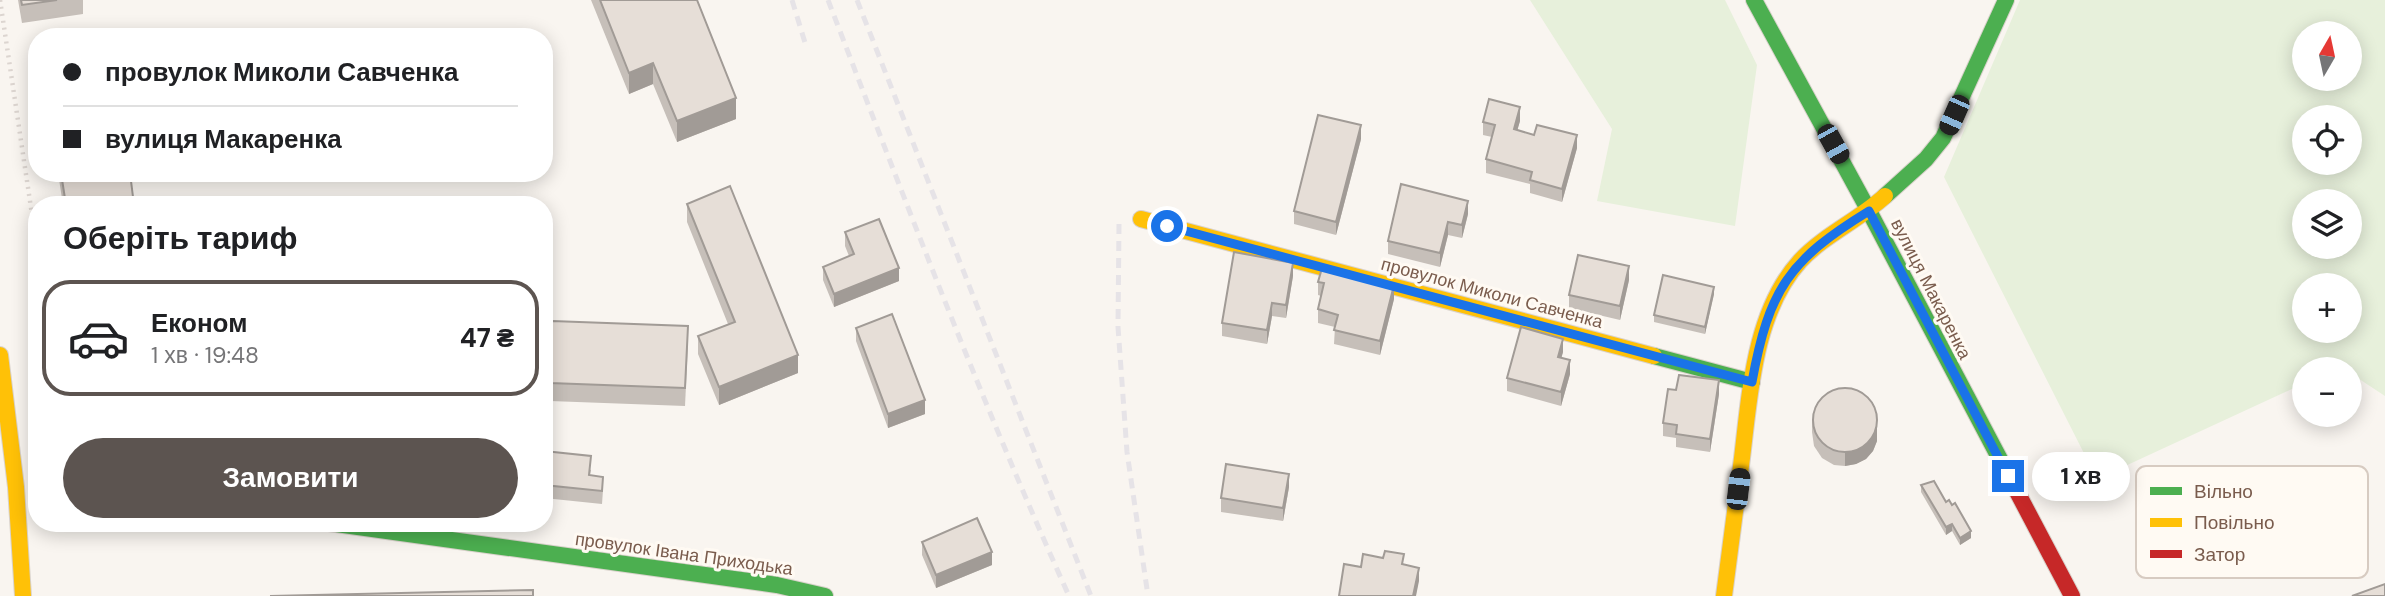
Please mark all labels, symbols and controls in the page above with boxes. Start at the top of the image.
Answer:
north arrow [2292,21,2362,91]
map controls [2292,21,2362,427]
text: провулок Миколи Савченка [105,55,459,89]
car [1936,92,1973,138]
button: locate [2292,105,2362,175]
car [1814,121,1853,167]
text: вулиця Макаренка [105,122,342,156]
button: layers [2292,189,2362,259]
route start [1151,210,1183,242]
street label: вулиця Макаренка [1885,215,1977,364]
text: Оберіть тариф [63,217,297,259]
street label: провулок Миколи Савченка [1378,252,1606,334]
button: + [2292,273,2362,343]
text: Економ [151,306,247,340]
icon: car [67,307,130,370]
text: 47 ₴ [460,321,514,355]
text: 1 хв · 19:48 [151,340,259,370]
button: − [2292,357,2362,427]
button: Замовити [63,438,518,518]
callout: 1 хв [2032,452,2130,500]
route end [1992,460,2024,492]
text: 1 хв [2061,461,2101,491]
legend [2136,466,2368,578]
car [1726,467,1751,511]
text: Вільно [2194,479,2253,504]
text: Повільно [2194,510,2275,535]
street label: провулок Івана Приходька [574,527,795,581]
text: Затор [2194,542,2245,567]

